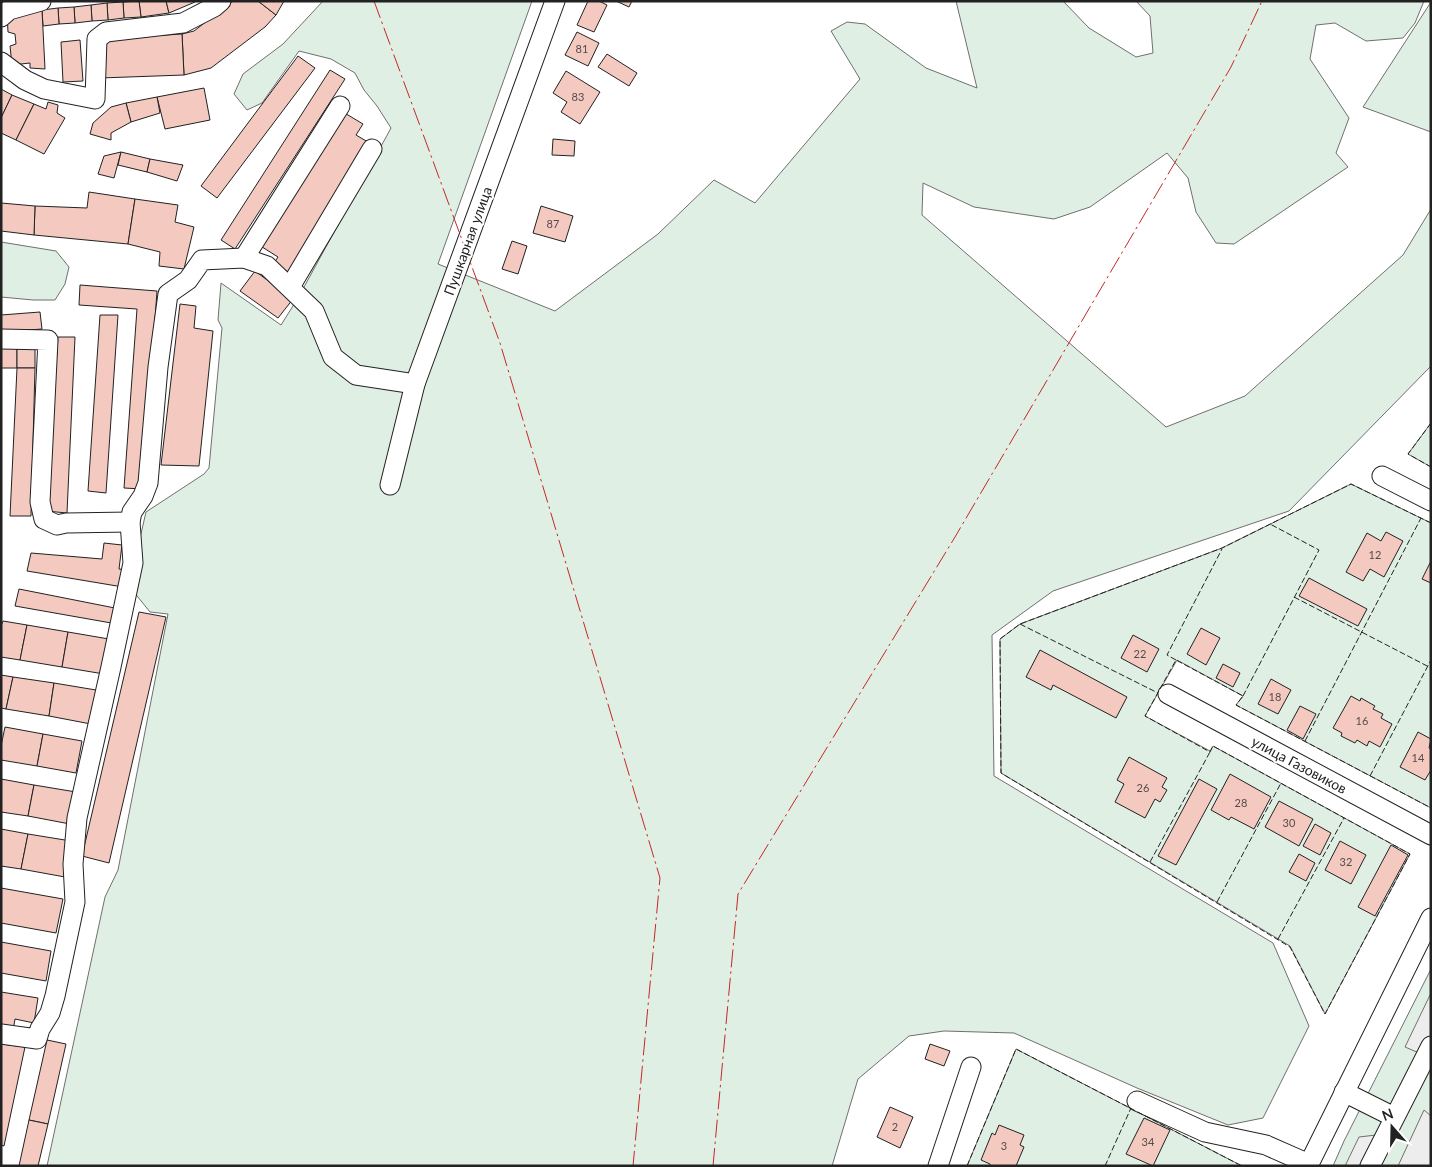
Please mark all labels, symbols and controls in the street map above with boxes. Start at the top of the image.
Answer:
house number: 81 [576,42,588,55]
house number: 83 [572,90,584,103]
street label: Пушкарная улица [440,184,495,298]
house number: 87 [547,217,559,230]
house number: 12 [1369,548,1381,561]
house number: 22 [1134,647,1146,660]
house number: 18 [1269,690,1281,703]
house number: 16 [1356,714,1368,727]
street label: улица Газовиков [1249,732,1350,797]
house number: 14 [1412,751,1425,764]
house number: 26 [1137,781,1149,794]
house number: 28 [1235,796,1247,809]
house number: 30 [1283,816,1296,829]
house number: 32 [1340,855,1352,868]
north arrow [1367,1102,1417,1152]
text: N [1379,1104,1395,1124]
house number: 2 [892,1120,898,1133]
house number: 34 [1142,1135,1155,1148]
house number: 3 [1001,1139,1007,1152]

